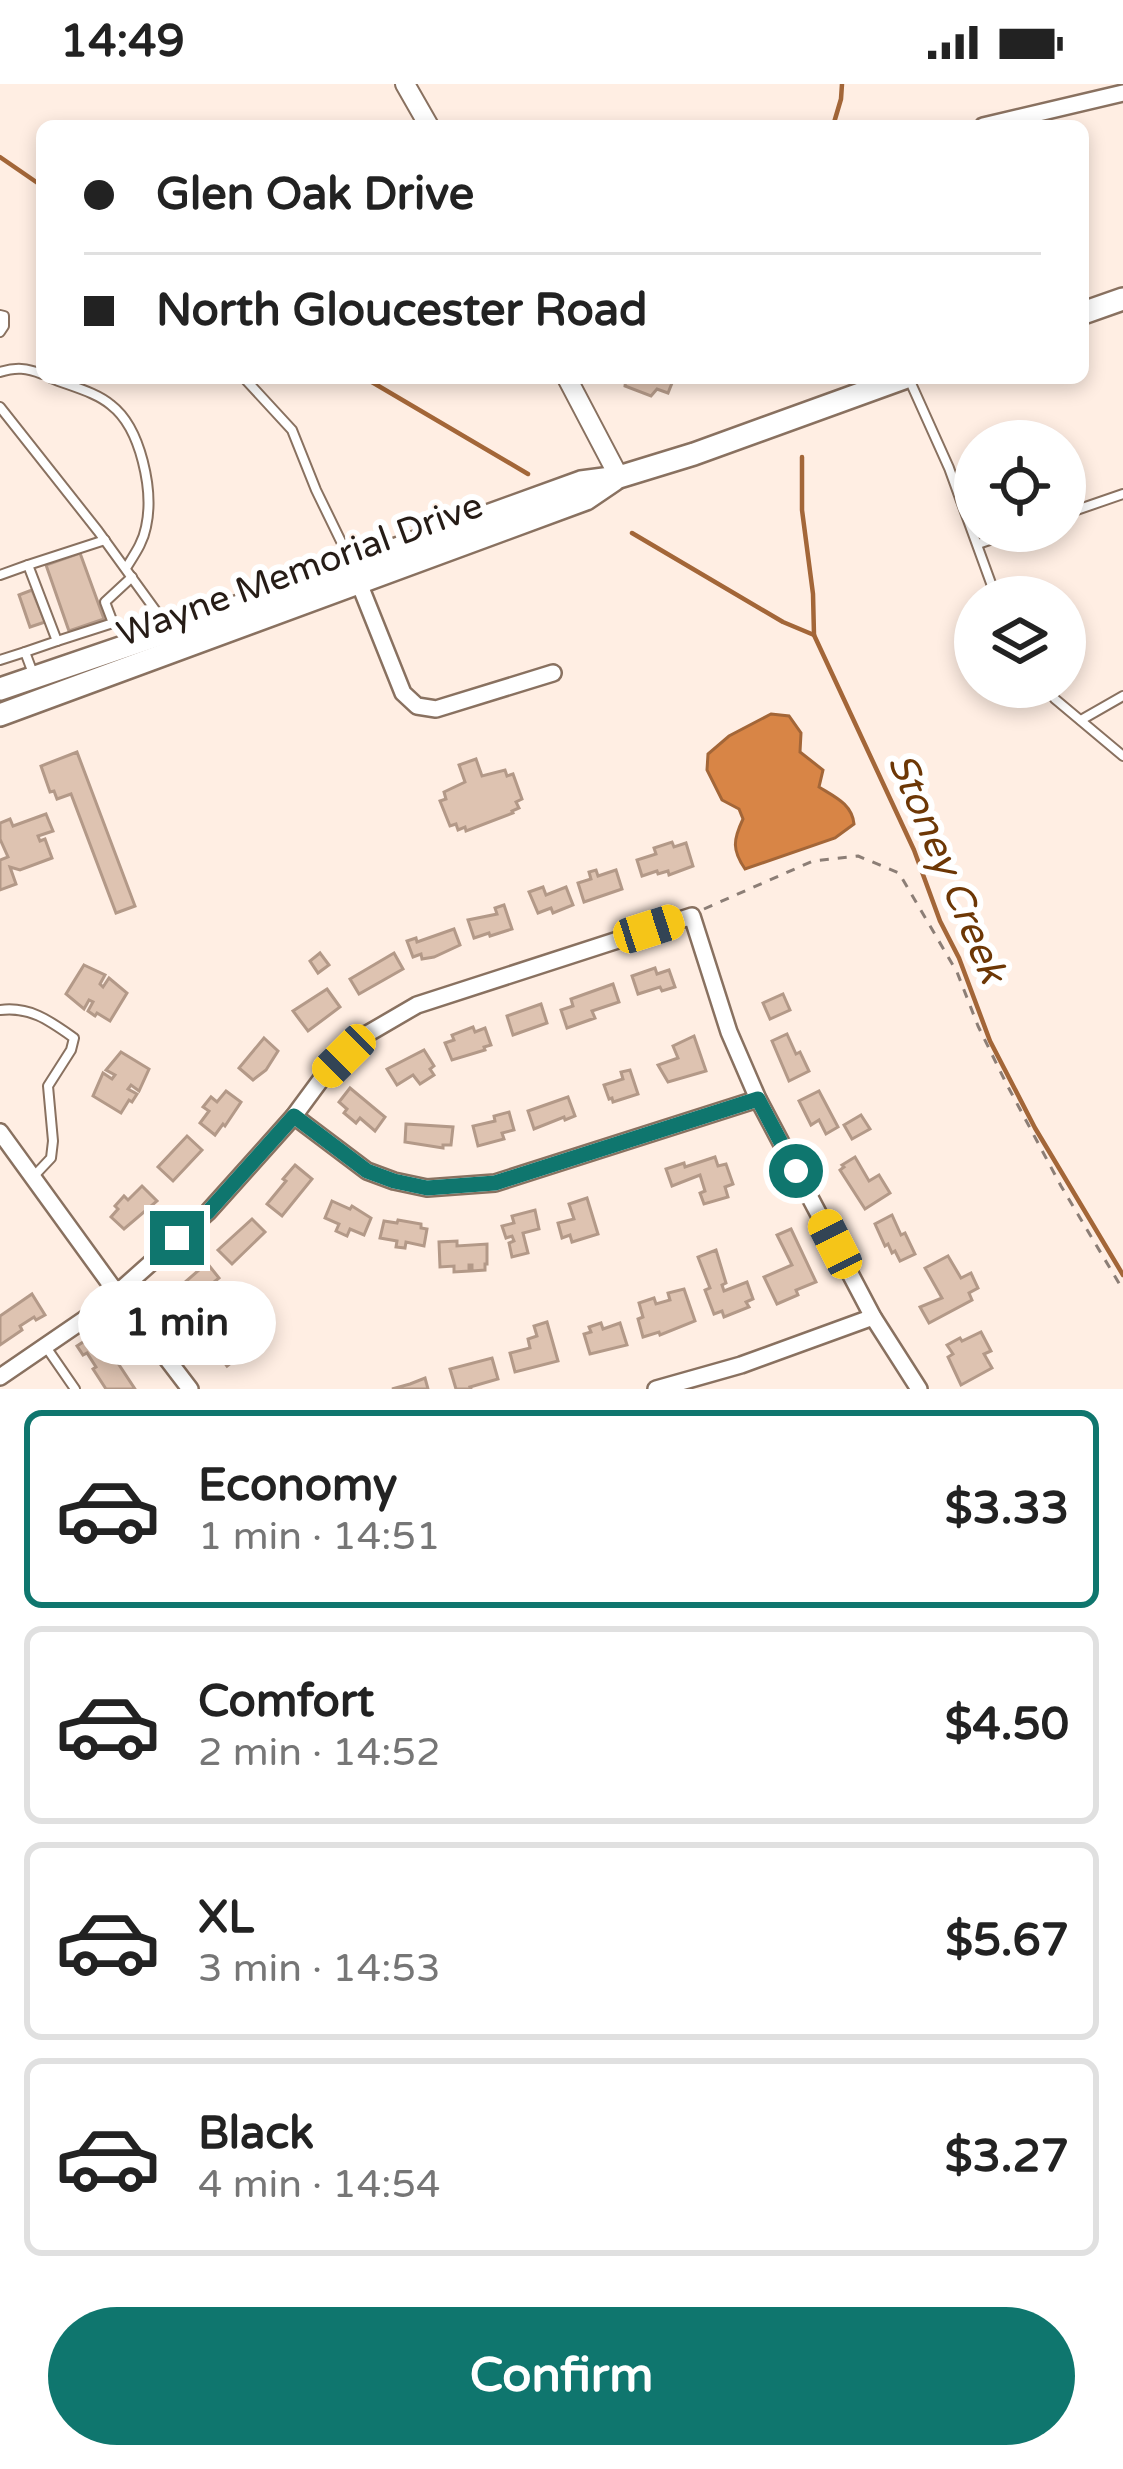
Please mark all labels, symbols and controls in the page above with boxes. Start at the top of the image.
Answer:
text: 14:49 [60,15,185,69]
text: Glen Oak Drive [156,168,474,222]
text: North Gloucester Road [156,284,648,338]
map controls [954,420,1086,708]
button: locate [954,420,1086,552]
street label: Wayne Memorial Drive [112,484,488,656]
button: layers [954,576,1086,708]
water label: Stoney Creek [878,746,1018,992]
car [609,901,689,957]
car [306,1018,382,1094]
route start [769,1144,823,1198]
car [803,1204,867,1284]
route end [150,1211,204,1265]
callout: 1 min [78,1280,276,1364]
text: 1 min [125,1299,229,1346]
icon: car [54,1455,162,1563]
text: Economy [198,1459,397,1513]
text: $3.33 [945,1482,1069,1536]
text: 1 min · 14:51 [198,1513,440,1560]
icon: car [54,1671,162,1779]
text: Comfort [198,1675,374,1729]
text: $4.50 [945,1698,1069,1752]
text: 2 min · 14:52 [198,1729,440,1776]
icon: car [54,1887,162,1995]
text: XL [198,1891,254,1945]
text: $5.67 [945,1914,1069,1968]
text: 3 min · 14:53 [198,1945,440,1992]
icon: car [54,2103,162,2211]
text: Black [198,2107,314,2161]
text: $3.27 [945,2130,1069,2184]
text: 4 min · 14:54 [198,2161,440,2208]
button: Confirm [48,2307,1075,2445]

